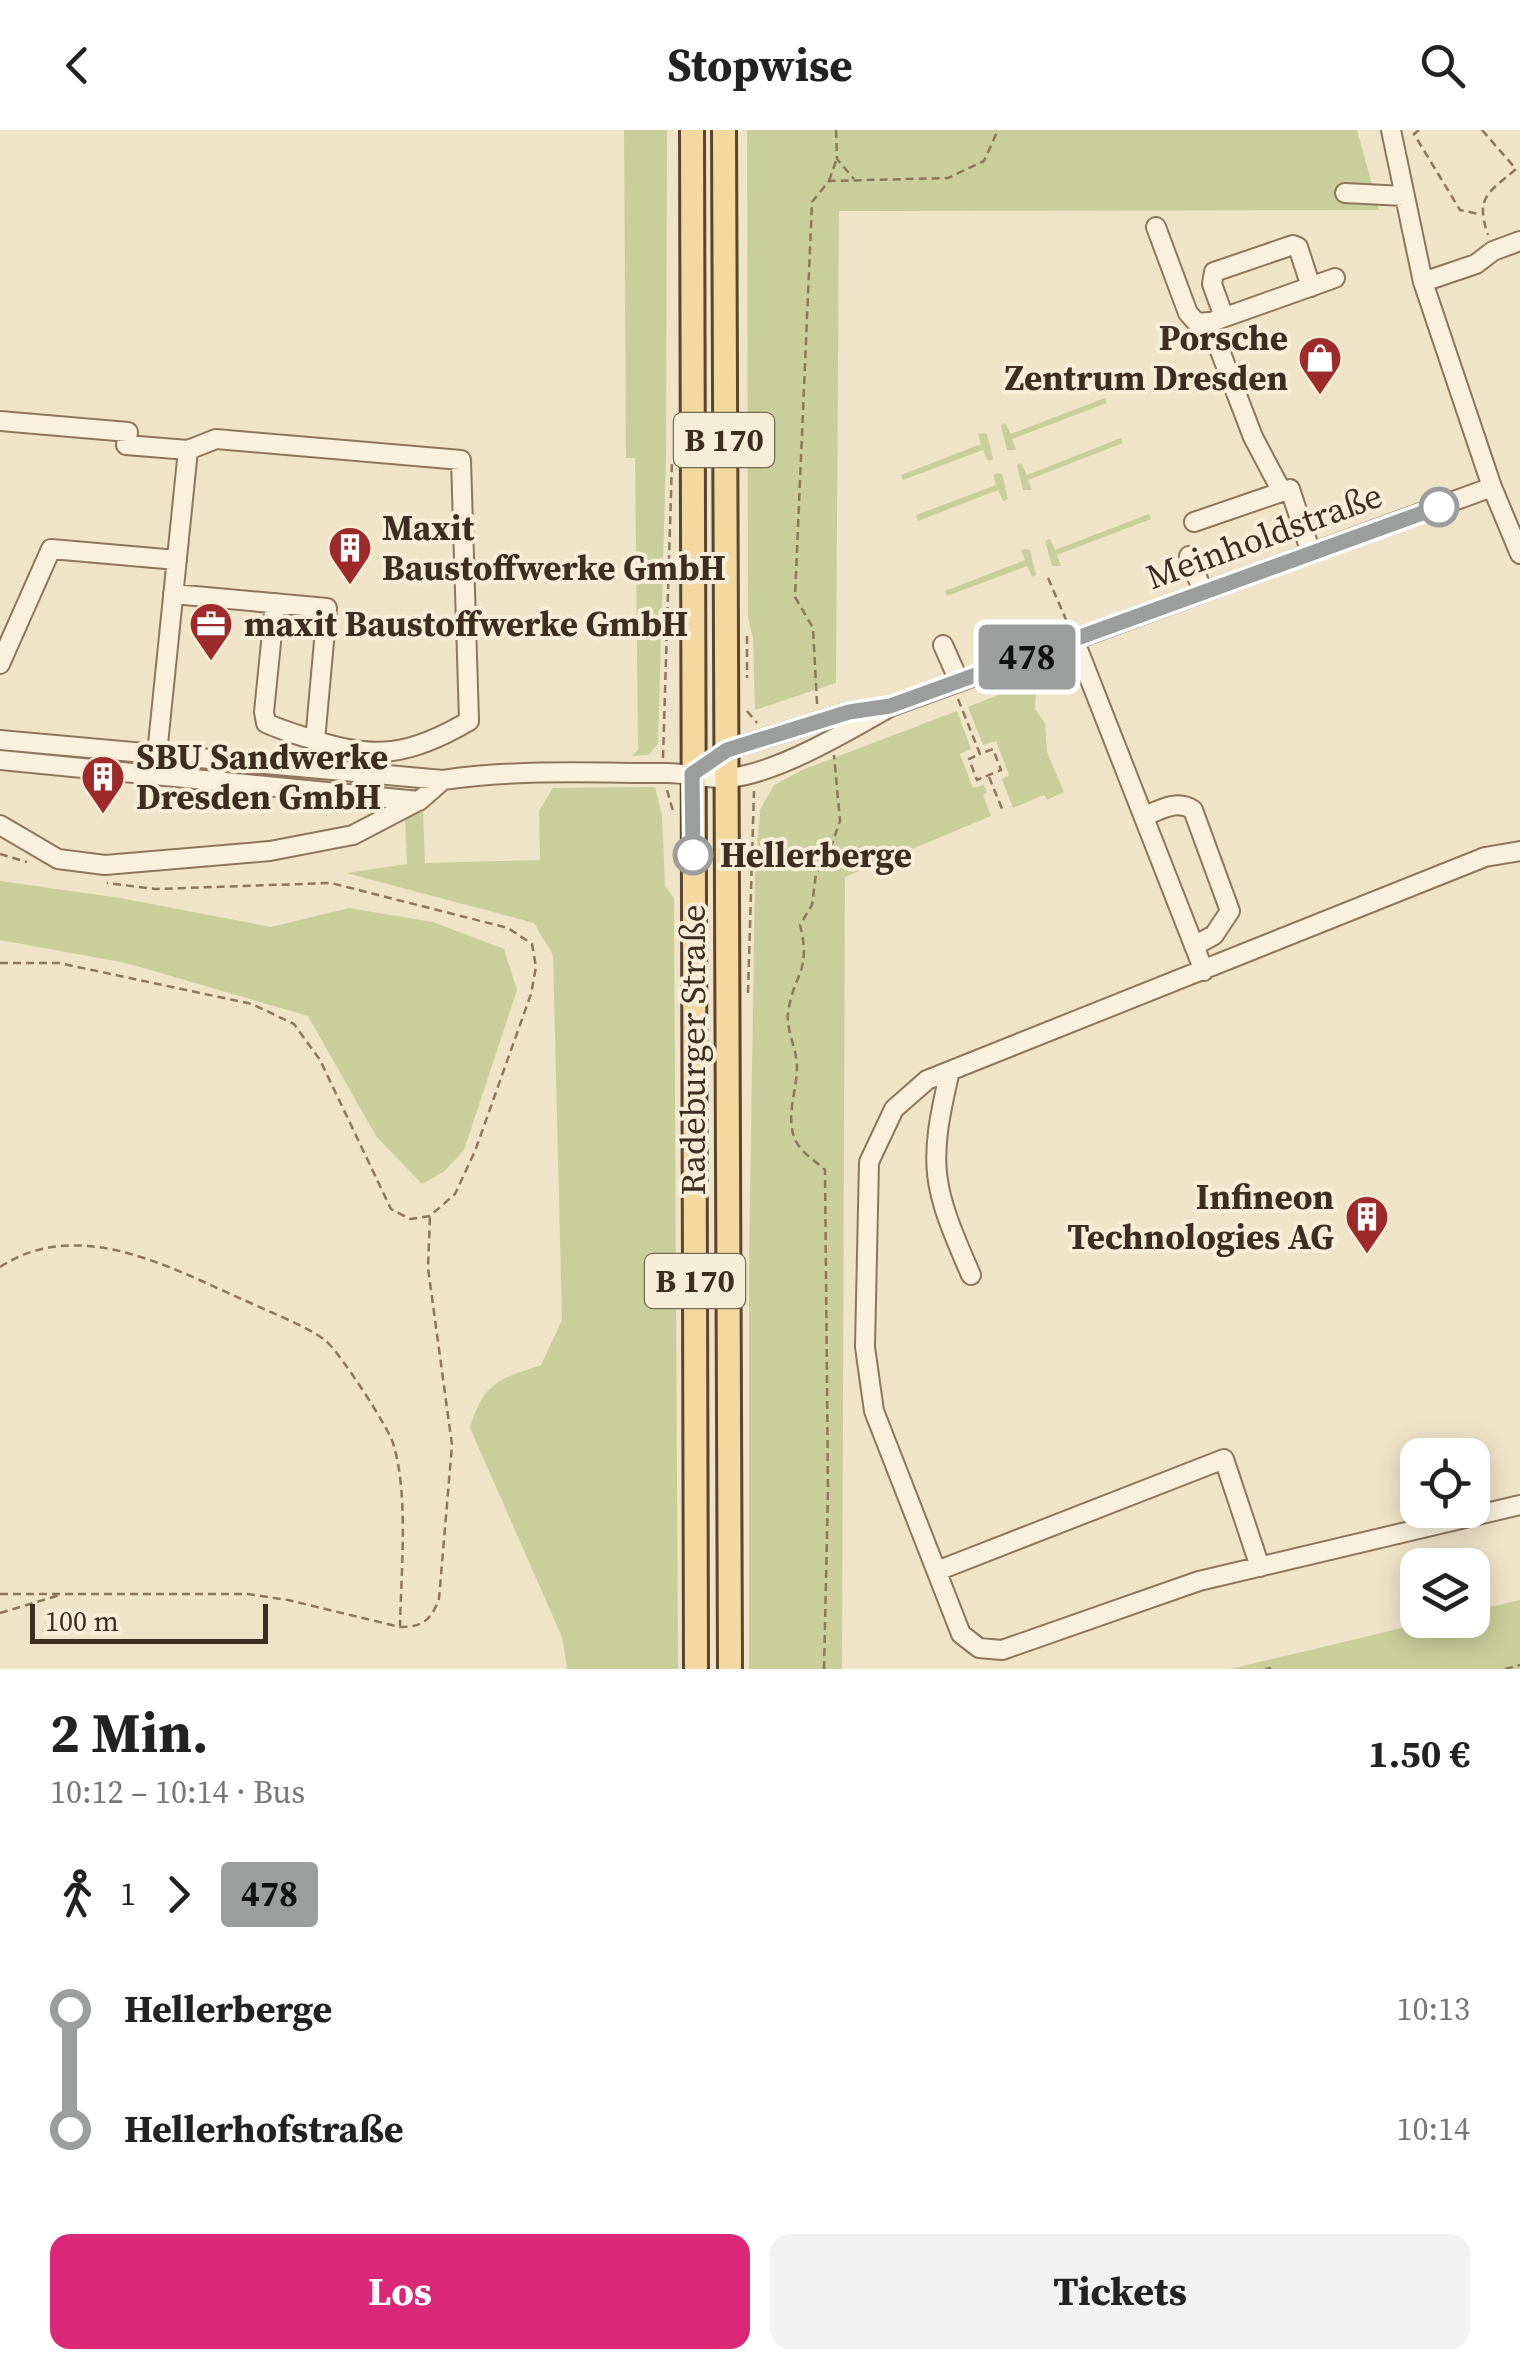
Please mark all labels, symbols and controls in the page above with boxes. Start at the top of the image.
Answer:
text: Stopwise [667,34,853,96]
icon: back [50,38,105,93]
icon: search [1415,38,1470,93]
place label: Porsche Zentrum Dresden [1005,314,1288,402]
shop icon: Porsche Zentrum Dresden [1297,335,1343,396]
road number: B 170 [674,413,774,467]
street label: Meinholdstraße [1139,471,1389,601]
unlabelled marker [1420,488,1458,526]
place label: Maxit Baustoffwerke GmbH [382,504,726,592]
building icon: Maxit Baustoffwerke GmbH [327,525,373,586]
place label: maxit Baustoffwerke GmbH [244,600,688,648]
office icon: maxit Baustoffwerke GmbH [188,601,234,662]
line badge: 478 [970,624,1084,690]
text: 478 [999,633,1055,681]
place label: SBU Sandwerke Dresden GmbH [136,733,388,821]
building icon: SBU Sandwerke Dresden GmbH [80,754,126,815]
place label: Hellerberge [720,831,912,879]
marker: Hellerberge [674,836,712,874]
street label: Radeburger Straße [669,905,717,1196]
place label: Infineon Technologies AG [1067,1173,1334,1261]
building icon: Infineon Technologies AG [1344,1194,1390,1255]
road number: B 170 [645,1254,745,1308]
map controls [1400,1438,1490,1638]
button: locate [1400,1438,1490,1528]
button: layers [1400,1548,1490,1638]
scale bar [30,1599,268,1644]
text: 100 m [45,1602,119,1640]
text: 2 Min. [50,1695,209,1770]
text: 1.50 € [1368,1728,1470,1780]
text: 10:12 – 10:14 · Bus [50,1770,305,1814]
icon: walk [50,1867,105,1922]
icon: forward [151,1867,206,1922]
text: 478 [241,1870,298,1918]
text: 1 [120,1872,136,1916]
text: Hellerberge [124,1983,332,2035]
text: 10:13 [1396,1987,1470,2031]
text: Hellerhofstraße [124,2103,404,2155]
text: 10:14 [1396,2107,1470,2151]
button: Los [50,2234,750,2349]
button: Tickets [770,2234,1470,2349]

